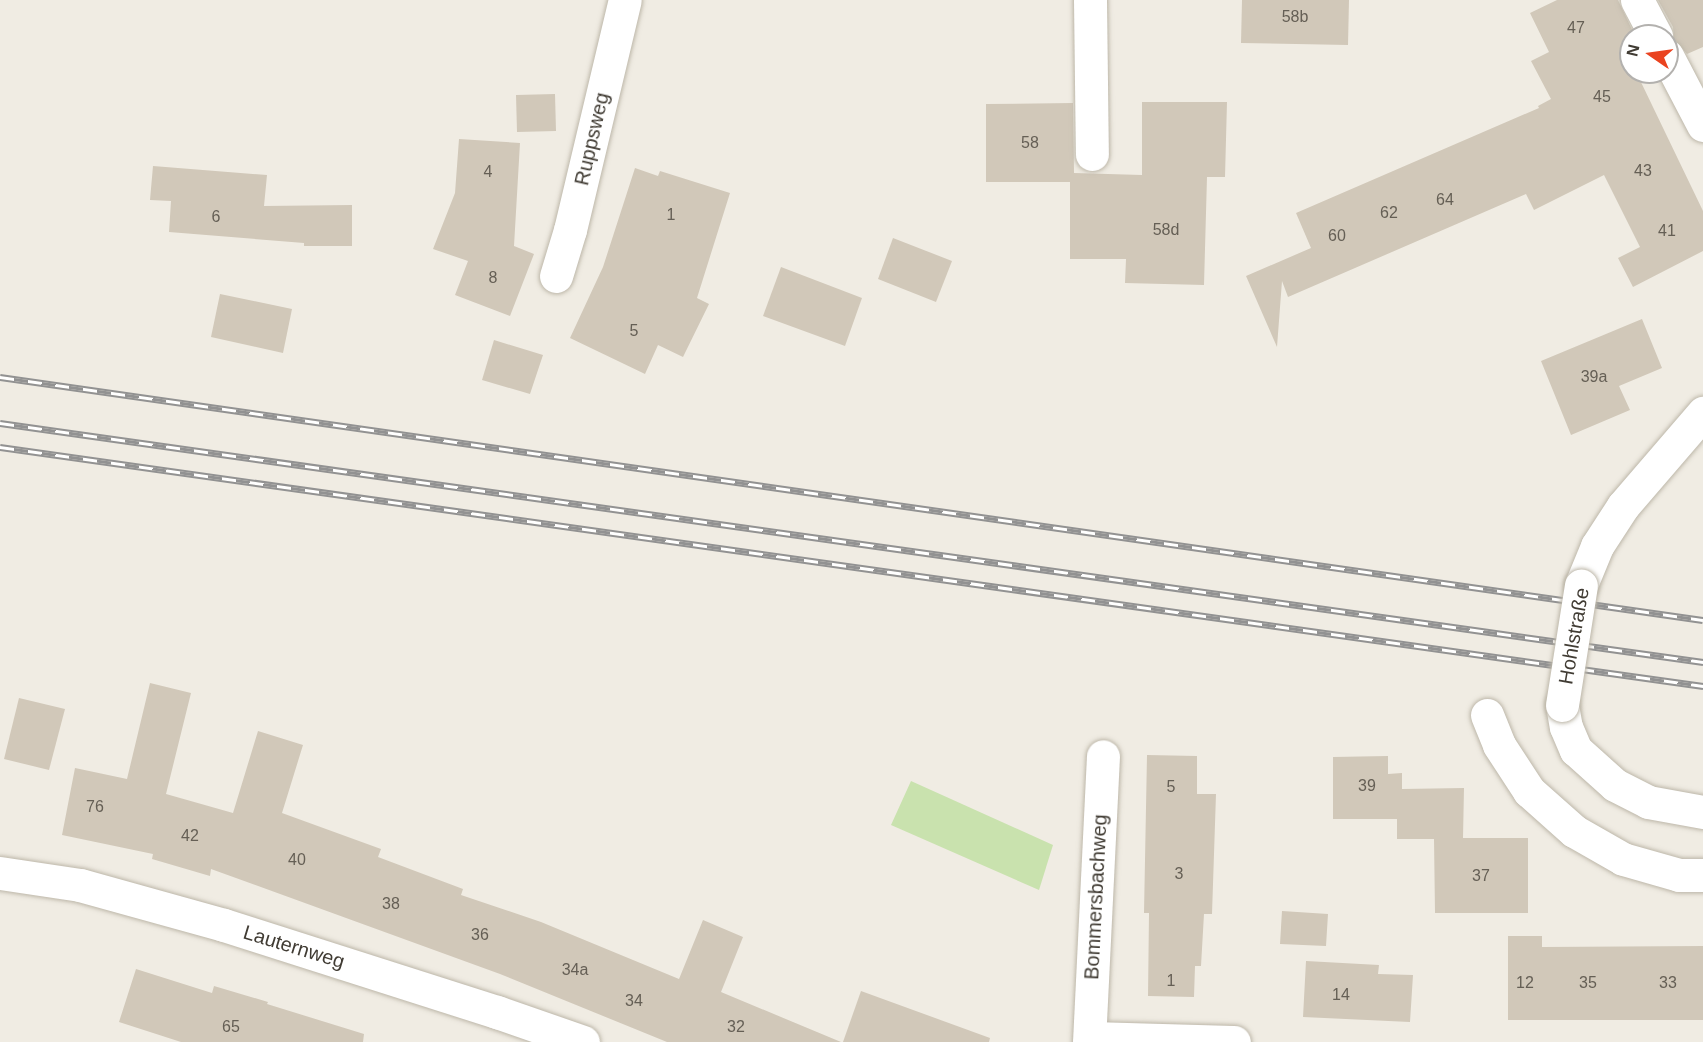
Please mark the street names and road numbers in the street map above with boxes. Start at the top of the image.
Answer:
street label: Ruppsweg [570,90,614,188]
street label: Hohlstraße [1554,586,1594,686]
street label: Bommersbachweg [1080,814,1112,980]
street label: Lauternweg [241,920,347,974]

